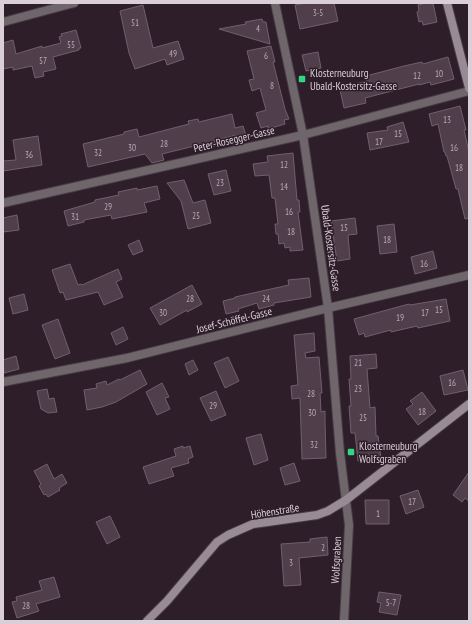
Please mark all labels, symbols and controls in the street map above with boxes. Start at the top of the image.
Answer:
house number: 3-5 [313,7,323,18]
house number: 51 [131,17,139,28]
house number: 4 [256,23,260,34]
house number: 55 [67,39,75,50]
house number: 49 [169,48,177,59]
house number: 6 [264,50,268,61]
house number: 57 [39,55,47,66]
place label: Klosterneuburg Ubald-Kostersitz-Gasse [310,66,398,93]
house number: 10 [435,68,443,79]
house number: 12 [413,70,421,81]
marker: Klosterneuburg Ubald-Kostersitz-Gasse [297,74,307,84]
house number: 8 [270,80,274,91]
house number: 13 [443,114,451,125]
street label: Peter-Rosegger-Gasse [192,123,276,155]
house number: 15 [394,128,402,139]
house number: 17 [375,136,383,147]
house number: 28 [160,138,168,149]
house number: 30 [128,142,136,153]
house number: 16 [450,142,458,153]
house number: 32 [94,147,102,158]
house number: 36 [25,149,33,160]
house number: 12 [280,159,288,170]
house number: 18 [455,162,463,173]
house number: 23 [216,177,224,188]
house number: 14 [280,181,288,192]
house number: 29 [104,201,112,212]
street label: Ubald-Kostersitz-Gasse [318,204,344,293]
house number: 16 [285,206,293,217]
house number: 25 [192,210,200,221]
house number: 31 [71,211,79,222]
house number: 15 [340,222,348,233]
house number: 18 [287,226,295,237]
house number: 18 [383,234,391,245]
house number: 16 [420,258,428,269]
house number: 28 [186,293,194,304]
house number: 24 [262,293,270,304]
street label: Josef-Schöffel-Gasse [194,304,274,336]
house number: 15 [435,304,443,315]
house number: 30 [159,307,167,318]
house number: 17 [421,307,429,318]
house number: 19 [396,312,404,323]
house number: 21 [354,357,362,368]
house number: 16 [448,377,456,388]
house number: 23 [354,383,362,394]
house number: 28 [307,388,315,399]
house number: 29 [209,400,217,411]
house number: 18 [418,406,426,417]
house number: 30 [308,407,316,418]
house number: 25 [359,412,367,423]
house number: 32 [310,439,318,450]
place label: Klosterneuburg Wolfsgraben [359,439,418,466]
marker: Klosterneuburg Wolfsgraben [346,447,356,457]
house number: 17 [408,496,416,507]
street label: Höhenstraße [250,500,301,522]
house number: 1 [376,508,380,519]
street label: Wolfsgraben [328,536,344,584]
house number: 2 [321,542,325,553]
house number: 3 [289,557,293,568]
house number: 5-7 [386,597,396,608]
house number: 28 [22,600,30,611]

